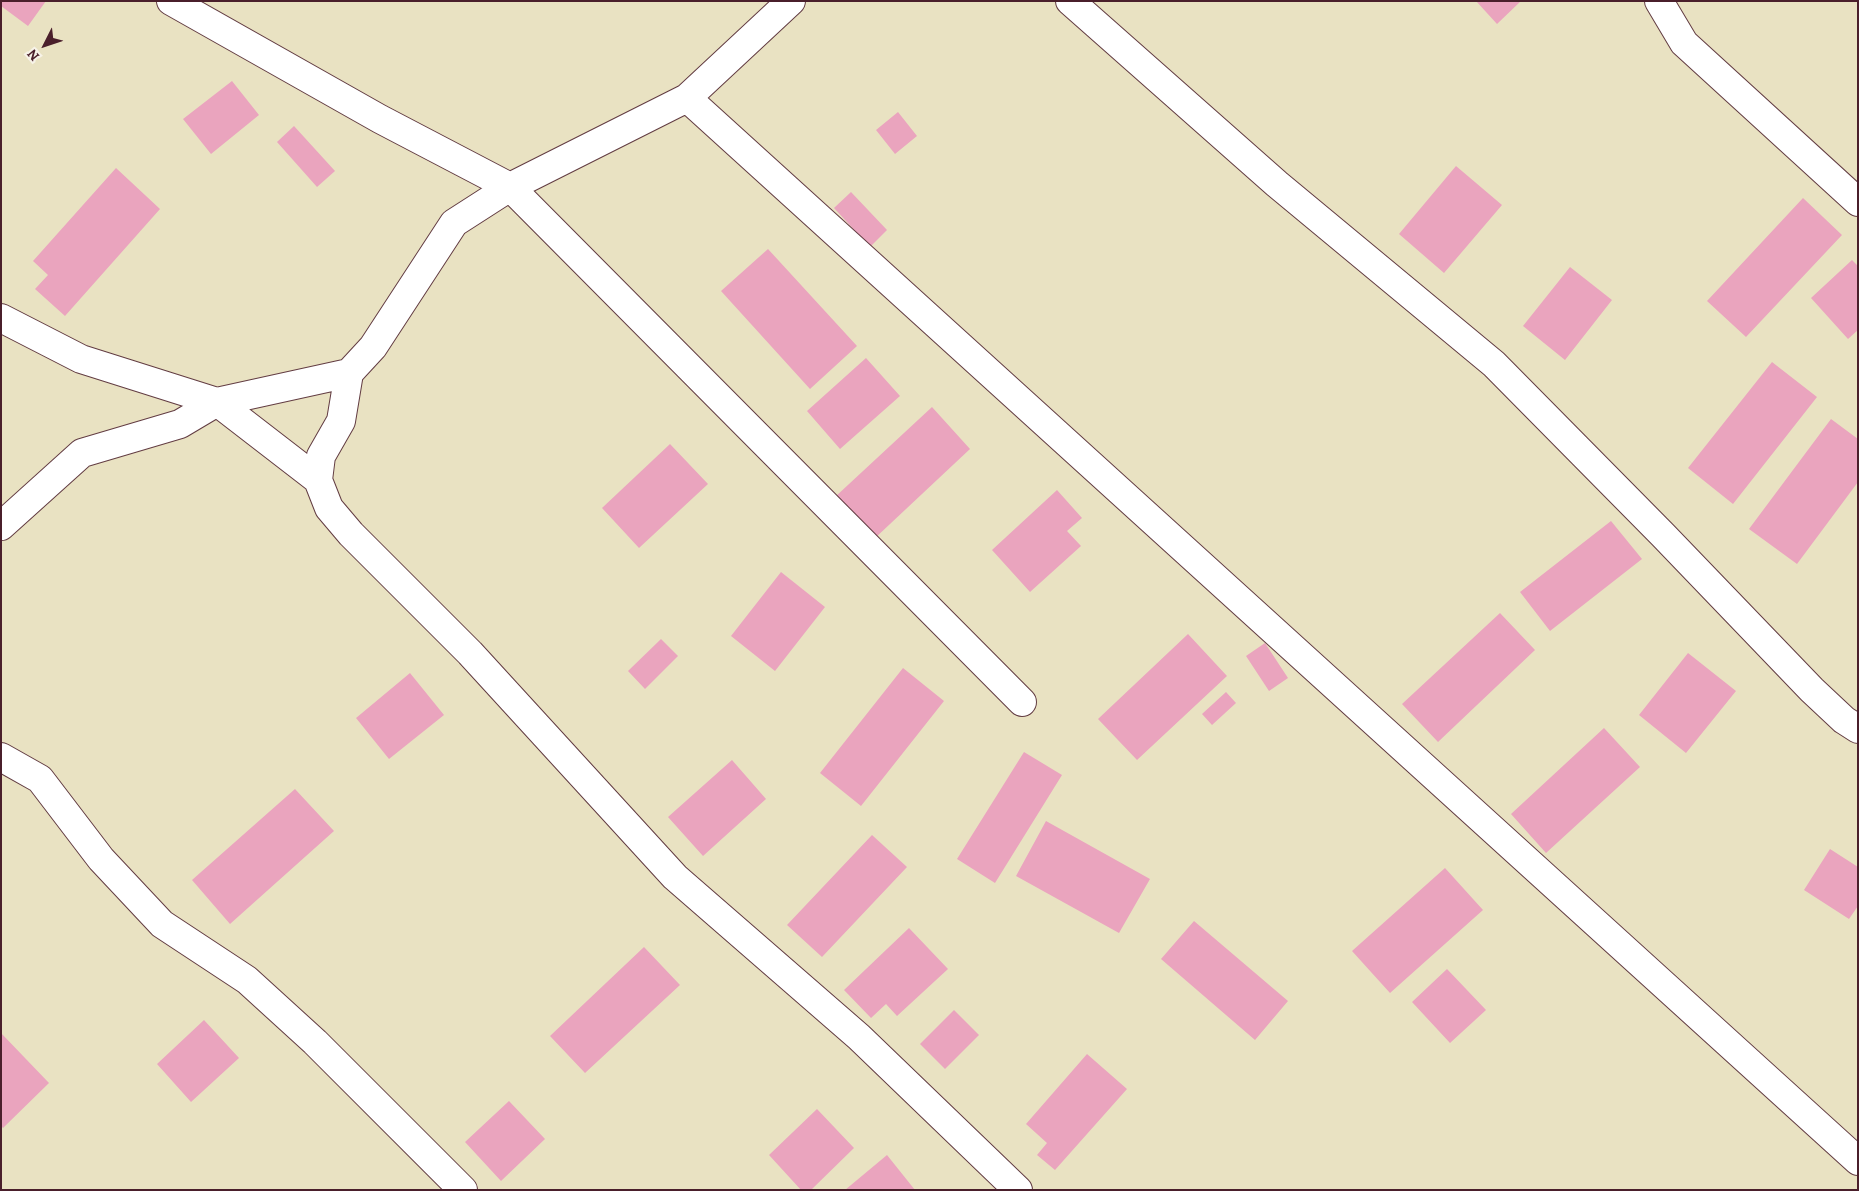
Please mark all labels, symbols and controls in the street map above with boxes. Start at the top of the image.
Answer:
north arrow [20,20,70,70]
text: N [23,45,44,65]

